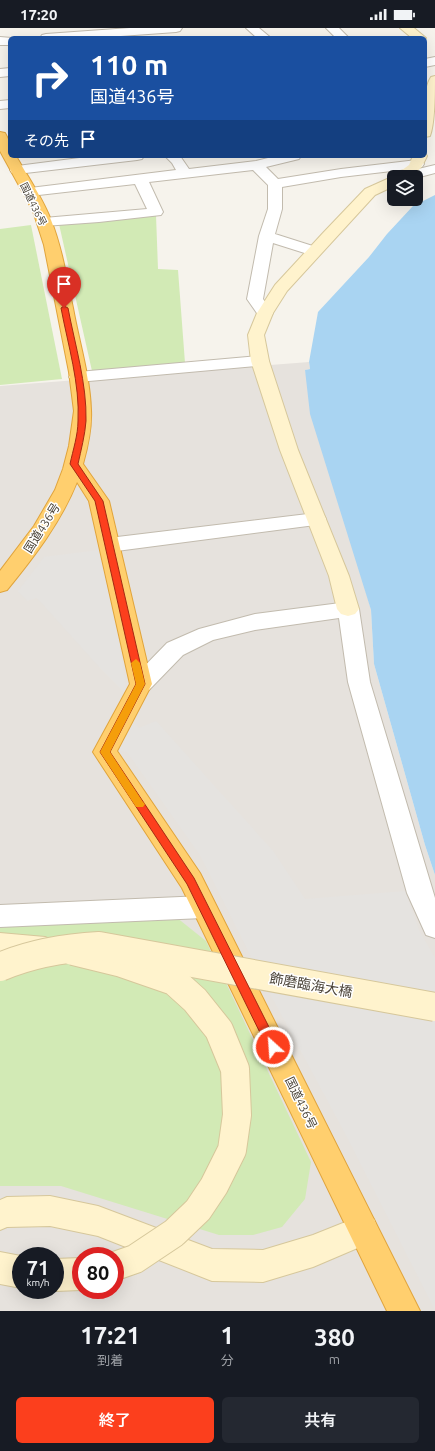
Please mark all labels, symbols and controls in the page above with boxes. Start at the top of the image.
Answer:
text: 17:20 [20,6,58,23]
text: 110 m [90,49,168,80]
icon: right [24,52,76,104]
text: 国道436号 [90,86,174,106]
icon: arrive [77,128,99,150]
text: その先 [24,132,69,149]
map controls [387,170,423,206]
button: layers [387,170,423,206]
street label: 国道436号 [18,181,49,228]
pin [47,267,81,308]
icon: arrive [53,273,75,295]
street label: 国道436号 [21,500,62,555]
street label: 飾磨臨海大橋 [268,970,354,1000]
position arrow [252,1026,294,1068]
street label: 国道436号 [283,1075,320,1131]
speed limit sign: 80 [72,1247,124,1299]
text: 71 [27,1256,49,1279]
text: km/h [26,1277,50,1288]
text: 17:21 [80,1322,140,1349]
text: 1 [220,1322,234,1349]
text: 380 [314,1324,355,1351]
text: m [329,1352,340,1366]
text: 到着 [97,1353,123,1367]
text: 分 [221,1353,234,1367]
button: 終了 [16,1397,214,1443]
button: 共有 [222,1397,419,1443]

